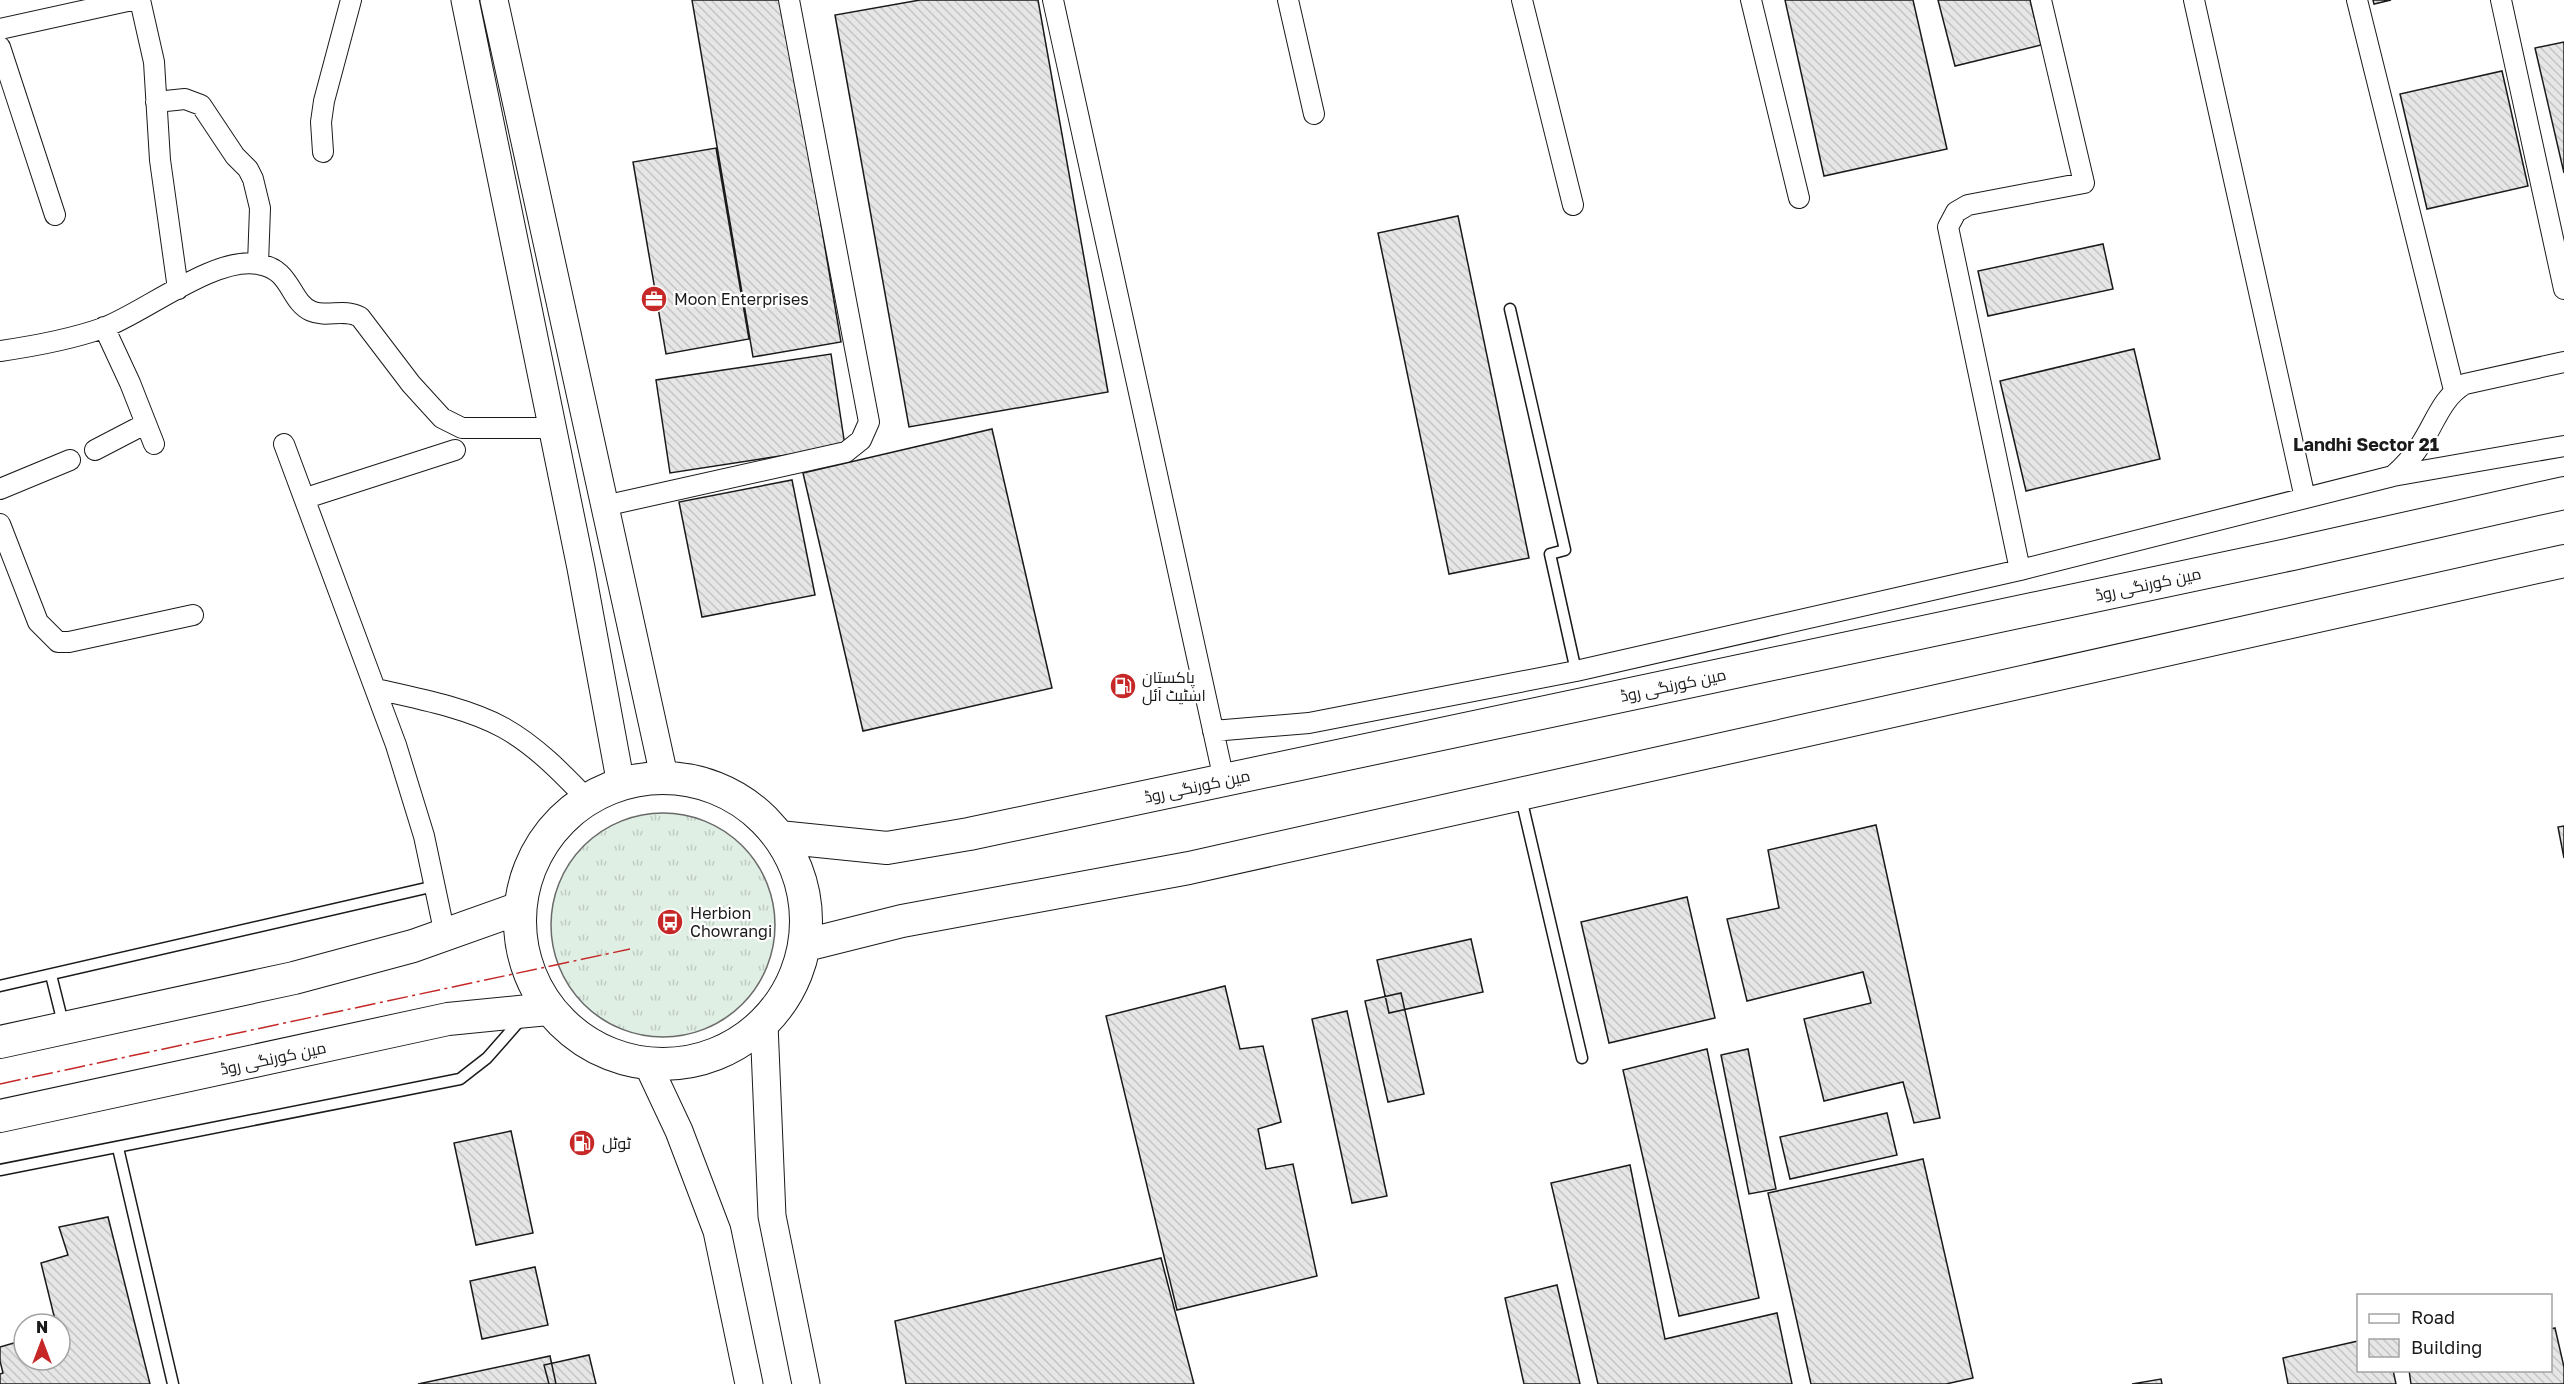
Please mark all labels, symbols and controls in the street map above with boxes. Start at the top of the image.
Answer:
office icon: Moon Enterprises [639,284,669,314]
place label: Moon Enterprises [674,289,809,309]
district label: Landhi Sector 21 [2293,433,2439,455]
street label: مین کورنگی روڈ [2093,563,2203,606]
street label: مین کورنگی روڈ [1618,664,1728,707]
place label: پاکستان اسٹیٹ آئل [1142,667,1206,706]
fuel station icon: پاکستان اسٹیٹ آئل [1108,671,1138,701]
street label: مین کورنگی روڈ [1142,765,1252,808]
place label: Herbion Chowrangi [690,903,772,941]
bus stop icon: Herbion Chowrangi [655,907,685,937]
street label: مین کورنگی روڈ [218,1037,328,1080]
fuel station icon: ٹوٹل [567,1128,597,1158]
place label: ٹوٹل [602,1133,632,1154]
legend [2357,1294,2552,1372]
text: Road [2411,1306,2455,1328]
north arrow [12,1312,72,1372]
text: N [36,1317,48,1337]
text: Building [2411,1336,2482,1358]

